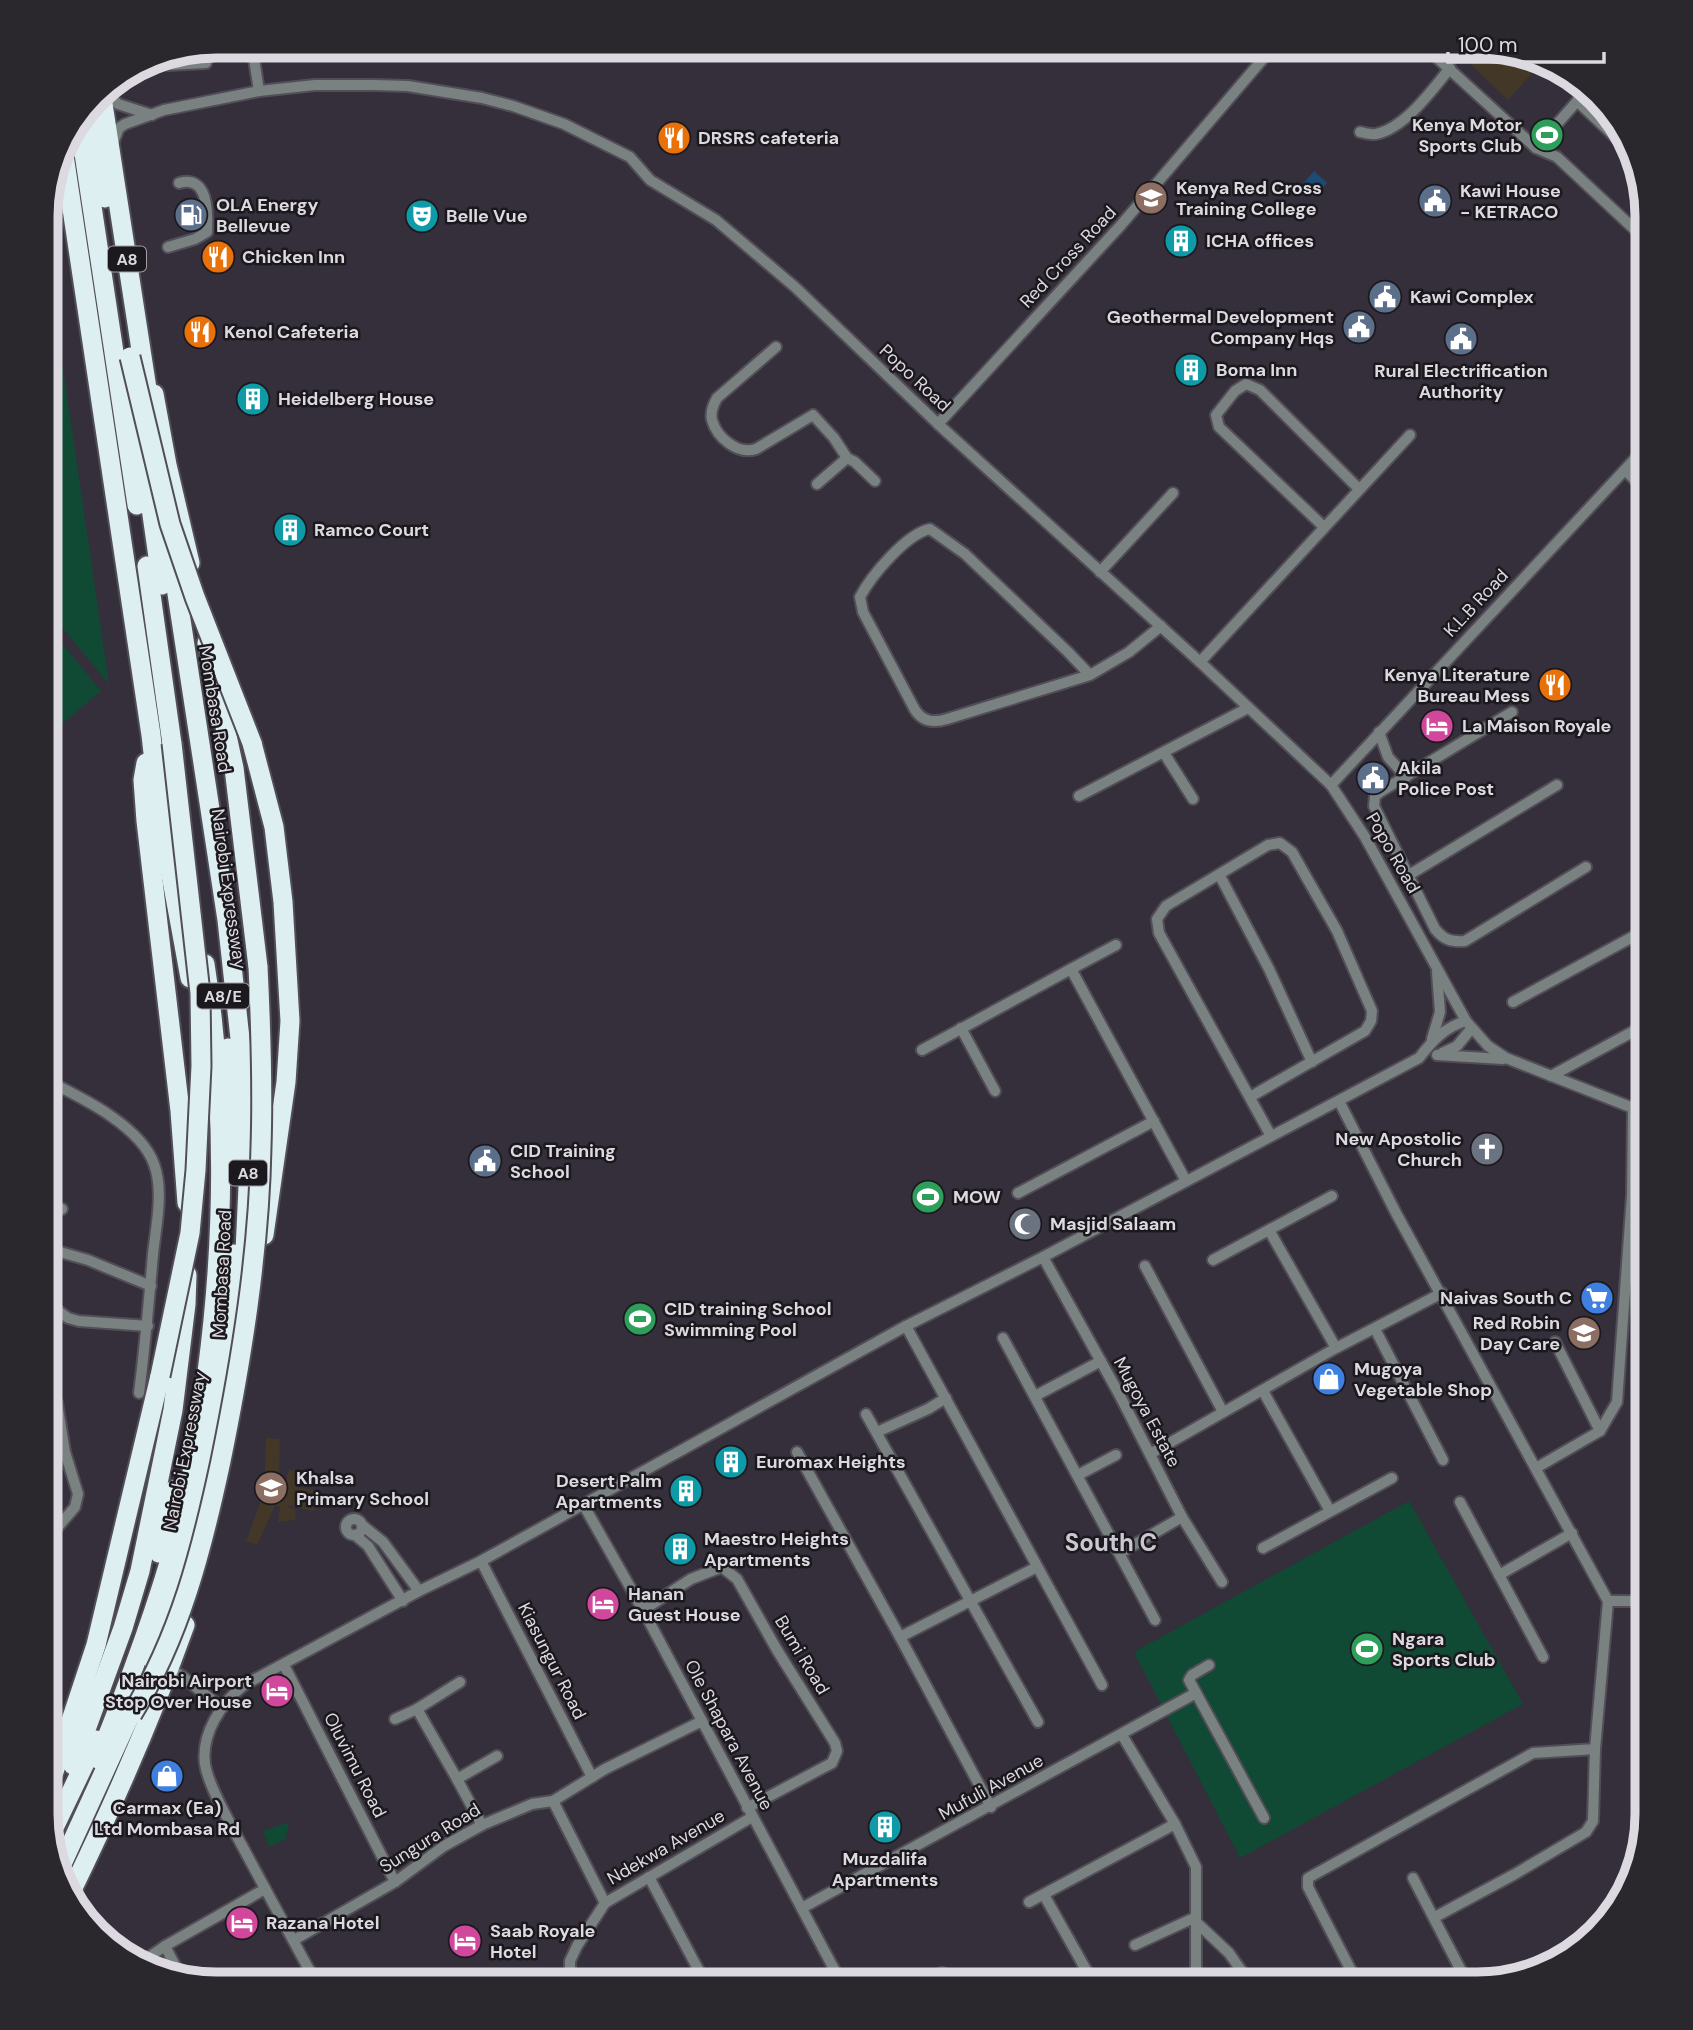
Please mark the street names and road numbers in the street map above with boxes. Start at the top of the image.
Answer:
street label: Red Cross Road [1015,201,1121,313]
road number: A8 [108,246,146,272]
street label: Popo Road [874,339,956,417]
street label: K.L.B Road [1438,564,1514,642]
street label: Mombasa Road [193,644,237,774]
street label: Nairobi Expressway [206,807,252,971]
street label: Popo Road [1360,808,1426,898]
road number: A8/E [197,984,249,1008]
road number: A8 [229,1161,267,1186]
street label: Mombasa Road [207,1209,237,1339]
street label: Mugoya Estate [1108,1353,1186,1471]
street label: Nairobi Expressway [158,1369,212,1533]
street label: Kiasungur Road [512,1599,592,1723]
street label: Bumi Road [769,1611,835,1699]
street label: Ole Shapara Avenue [679,1656,779,1814]
street label: Oluvimu Road [318,1708,392,1822]
street label: Mufuli Avenue [934,1748,1048,1826]
street label: Sungura Road [375,1797,485,1879]
street label: Ndekwa Avenue [603,1804,729,1890]

